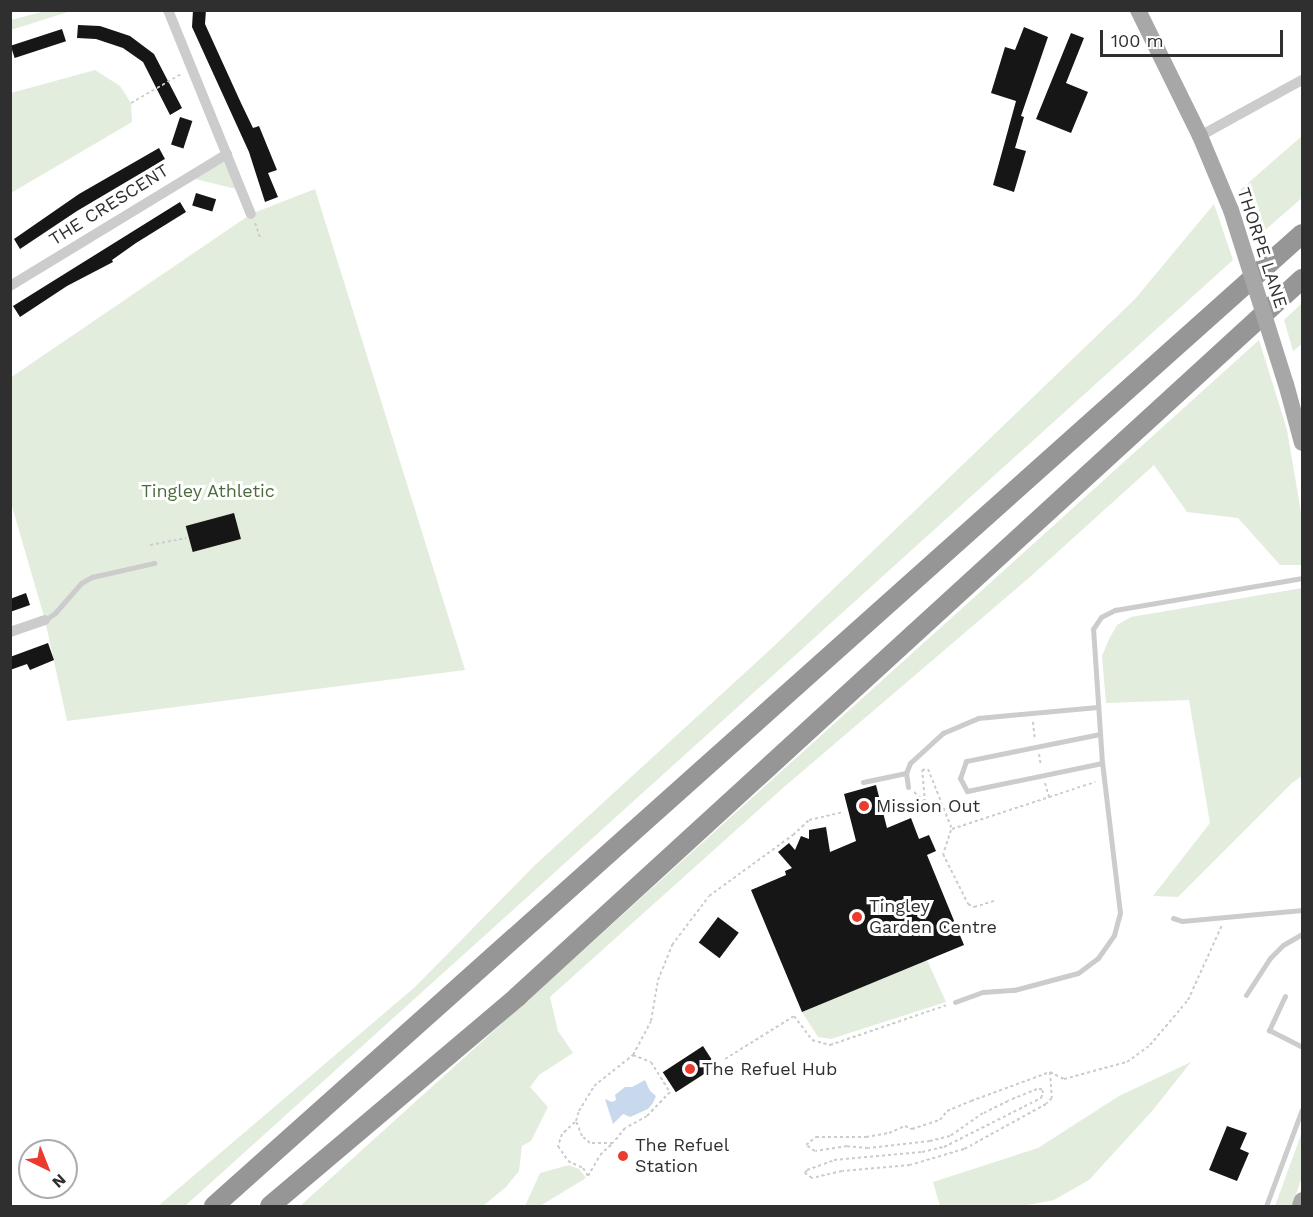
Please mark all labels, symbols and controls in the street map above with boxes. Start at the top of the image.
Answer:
scale bar [1103,18,1286,56]
text: 100 m [1111,30,1164,51]
street label: THE CRESCENT [45,160,173,250]
street label: THORPE LANE [1232,185,1292,311]
park label: Tingley Athletic [141,480,275,502]
place label: Mission Out [876,795,980,817]
marker: Mission Out [857,799,871,813]
place label: Tingley Garden Centre [869,896,997,938]
marker: Tingley Garden Centre [850,910,864,924]
place label: The Refuel Hub [702,1058,838,1080]
marker: The Refuel Hub [683,1062,697,1076]
place label: The Refuel Station [635,1135,729,1178]
north arrow [18,1139,78,1199]
marker: The Refuel Station [616,1149,630,1163]
text: N [48,1170,70,1192]

